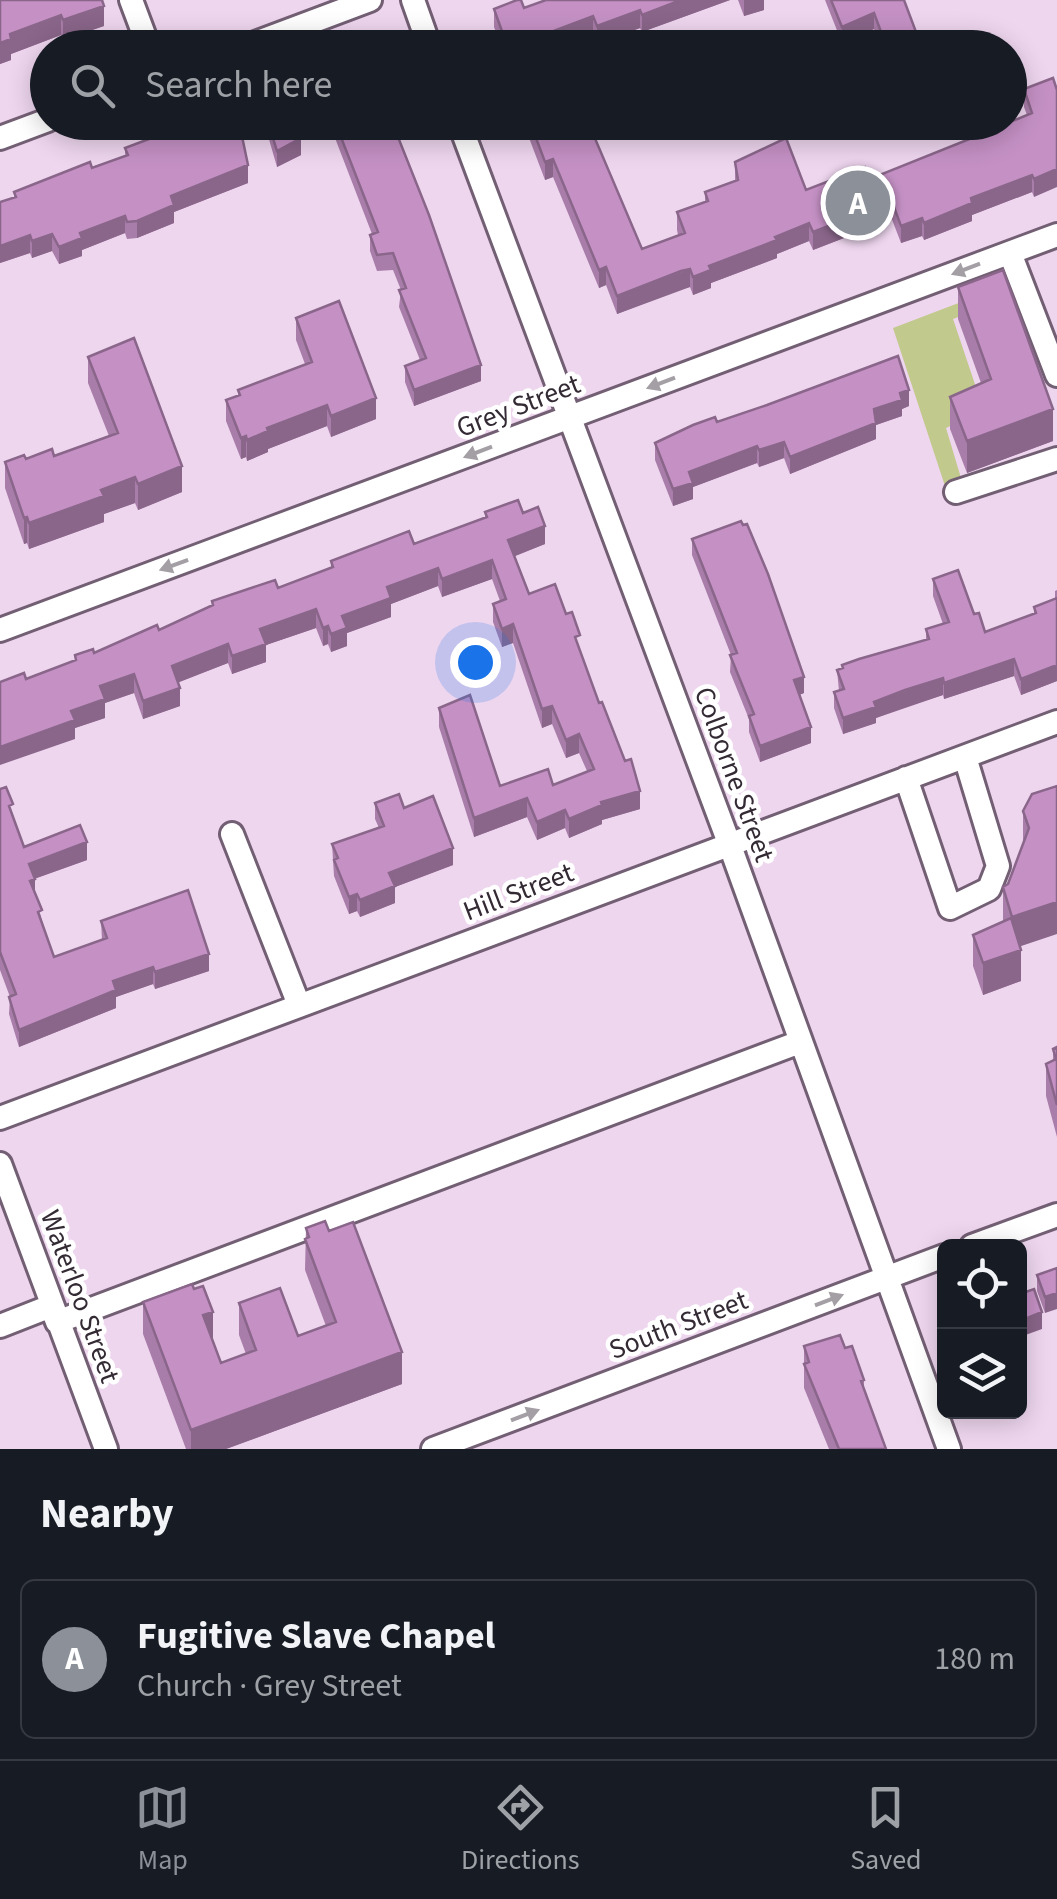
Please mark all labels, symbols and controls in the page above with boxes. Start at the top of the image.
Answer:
search box [30,30,1027,140]
icon: search [65,58,120,113]
text: Search here [145,58,332,112]
pin: A [826,166,890,240]
one-way arrow [950,262,980,277]
street label: Grey Street [451,364,587,448]
one-way arrow [646,376,676,391]
one-way arrow [463,444,493,460]
one-way arrow [158,558,188,573]
your location [450,637,501,688]
street label: Colborne Street [684,681,784,868]
street label: Hill Street [457,852,580,931]
street label: Waterloo Street [30,1204,130,1389]
map controls [937,1239,1027,1419]
button: locate [937,1239,1027,1329]
street label: South Street [603,1280,754,1370]
one-way arrow [814,1291,844,1307]
button: layers [937,1329,1027,1419]
one-way arrow [510,1406,540,1422]
text: Nearby [40,1484,174,1544]
text: Fugitive Slave Chapel [137,1609,495,1663]
text: A [65,1636,84,1682]
text: 180 m [934,1636,1015,1682]
text: Church · Grey Street [137,1663,402,1709]
tab: Map [135,1780,190,1880]
tab: Directions [461,1780,580,1880]
tab: Saved [850,1780,922,1880]

